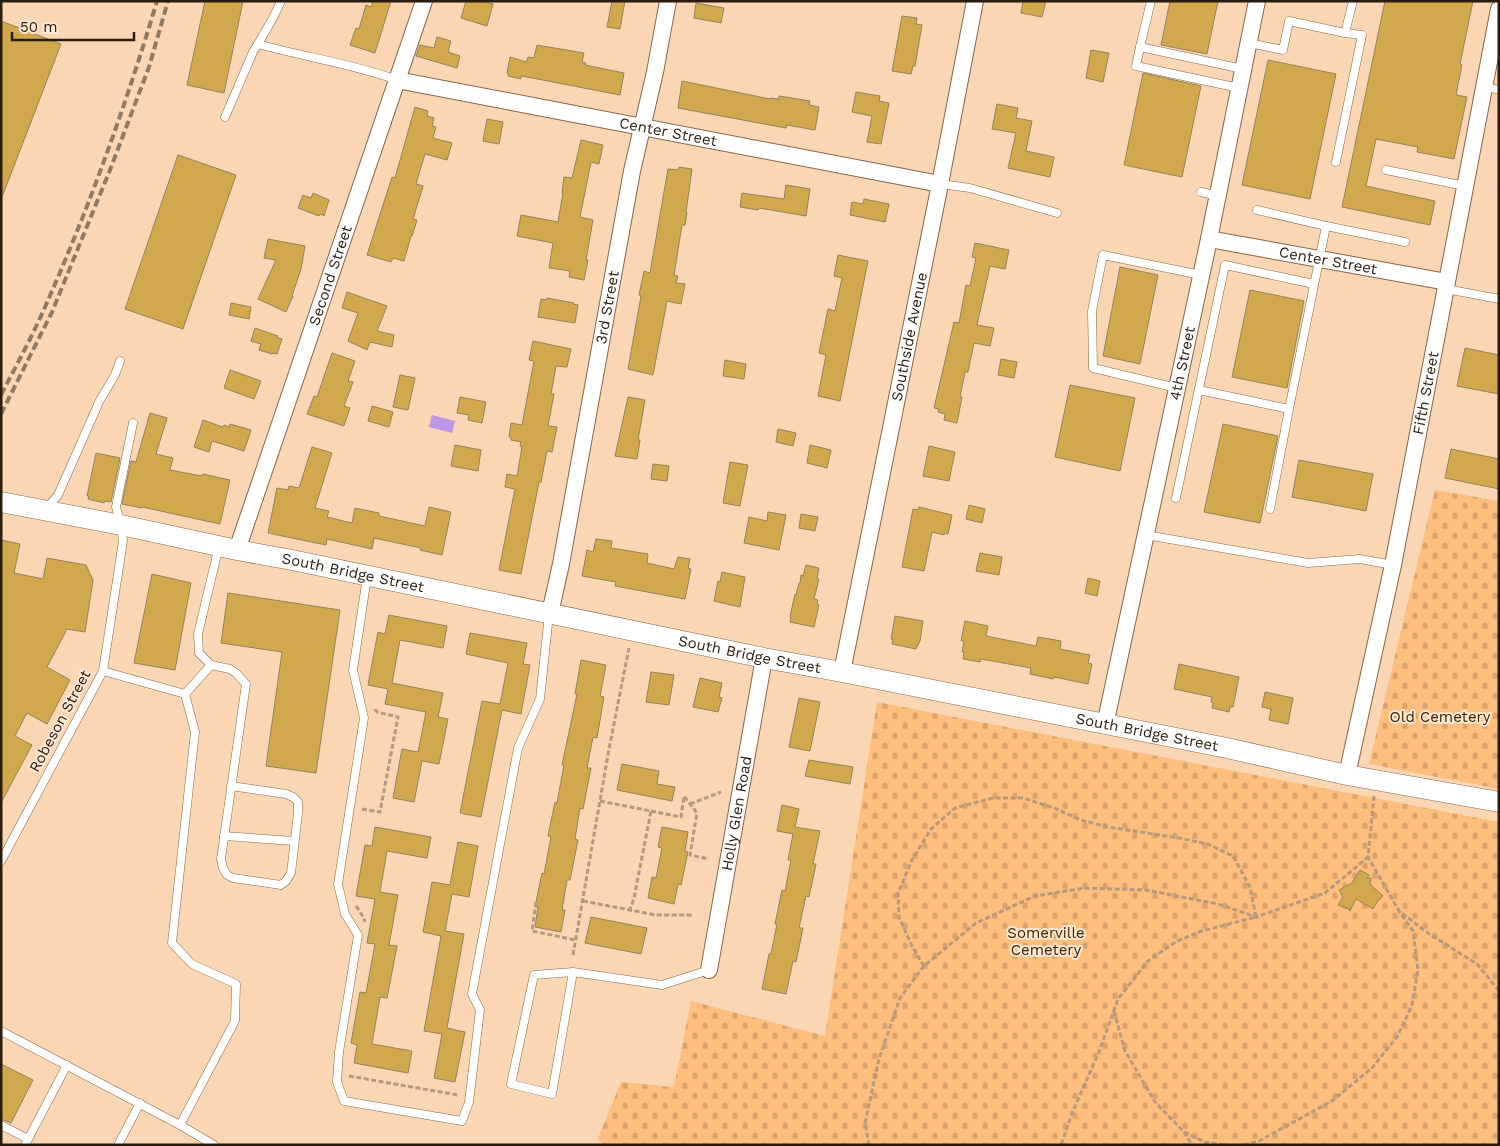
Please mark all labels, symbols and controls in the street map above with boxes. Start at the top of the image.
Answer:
scale bar [12,10,135,42]
text: 50 m [20,18,57,36]
street label: Center Street [618,114,719,150]
street label: Second Street [305,222,356,328]
street label: Center Street [1278,243,1379,278]
street label: 3rd Street [592,268,623,346]
street label: Southside Avenue [888,271,931,403]
street label: 4th Street [1166,324,1199,402]
street label: Fifth Street [1409,349,1443,436]
street label: South Bridge Street [280,549,426,596]
street label: South Bridge Street [677,631,823,677]
street label: Robeson Street [25,666,95,775]
park label: Old Cemetery [1390,708,1491,726]
street label: South Bridge Street [1074,709,1221,755]
street label: Holly Glen Road [718,755,756,872]
park label: Somerville Cemetery [1007,924,1085,959]

